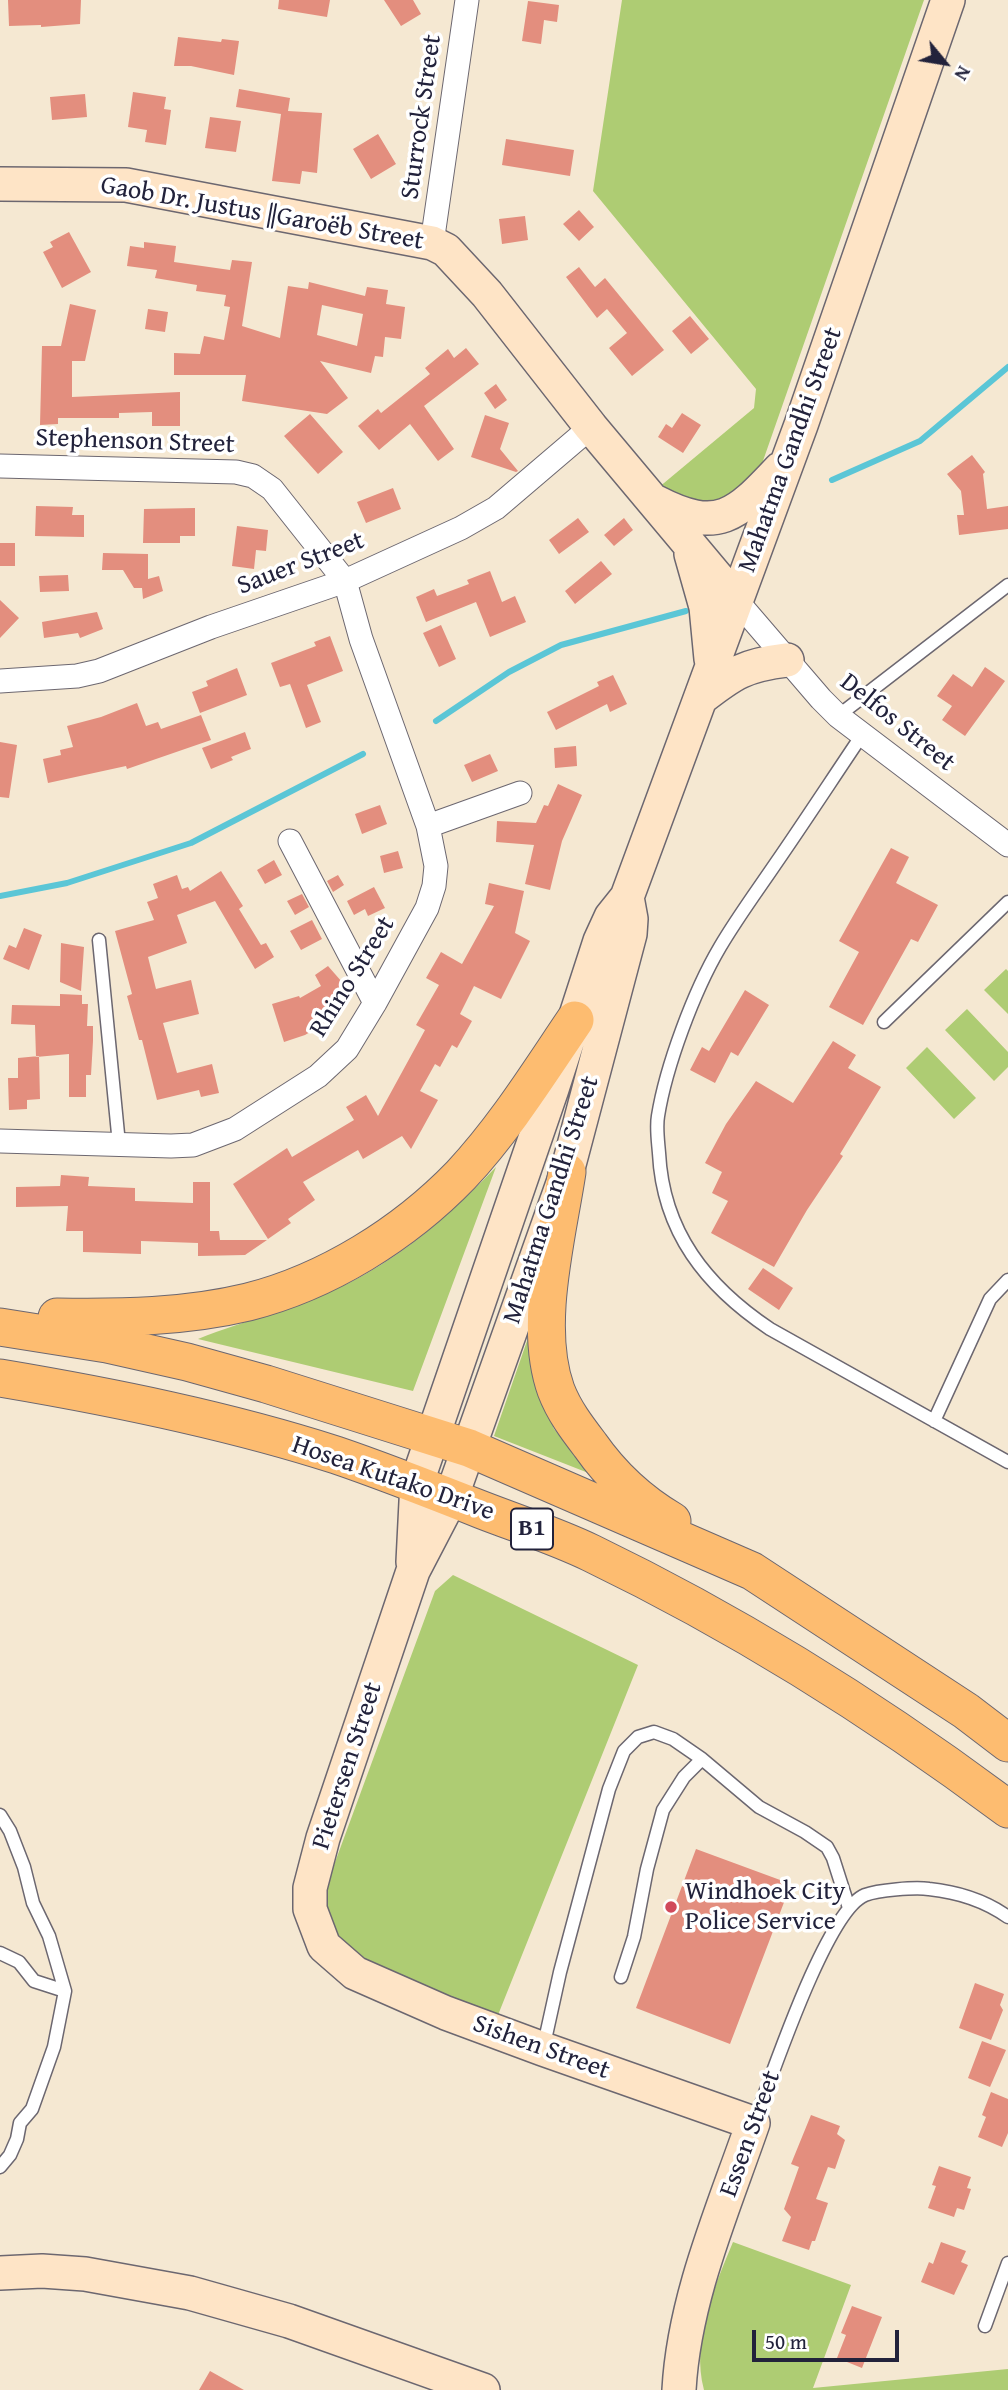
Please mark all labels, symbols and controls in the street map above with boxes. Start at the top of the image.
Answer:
north arrow [910,28,980,98]
street label: Sturrock Street [395,33,449,201]
text: N [948,61,978,86]
street label: Gaob Dr. Justus ǁGaroëb Street [98,170,426,258]
street label: Mahatma Gandhi Street [732,323,850,577]
street label: Stephenson Street [35,423,235,461]
street label: Sauer Street [233,526,369,602]
street label: Delfos Street [833,667,961,779]
street label: Rhino Street [304,911,402,1043]
street label: Mahatma Gandhi Street [497,1072,607,1328]
street label: Hosea Kutako Drive [288,1430,498,1528]
road number: B1 [511,1508,553,1549]
street label: Pietersen Street [306,1678,390,1854]
place label: Windhoek City Police Service [685,1876,845,1938]
marker: Windhoek City Police Service [663,1899,679,1915]
street label: Sishen Street [468,2009,614,2087]
street label: Essen Street [714,2067,788,2201]
scale bar [756,2316,903,2360]
text: 50 m [765,2326,807,2357]

